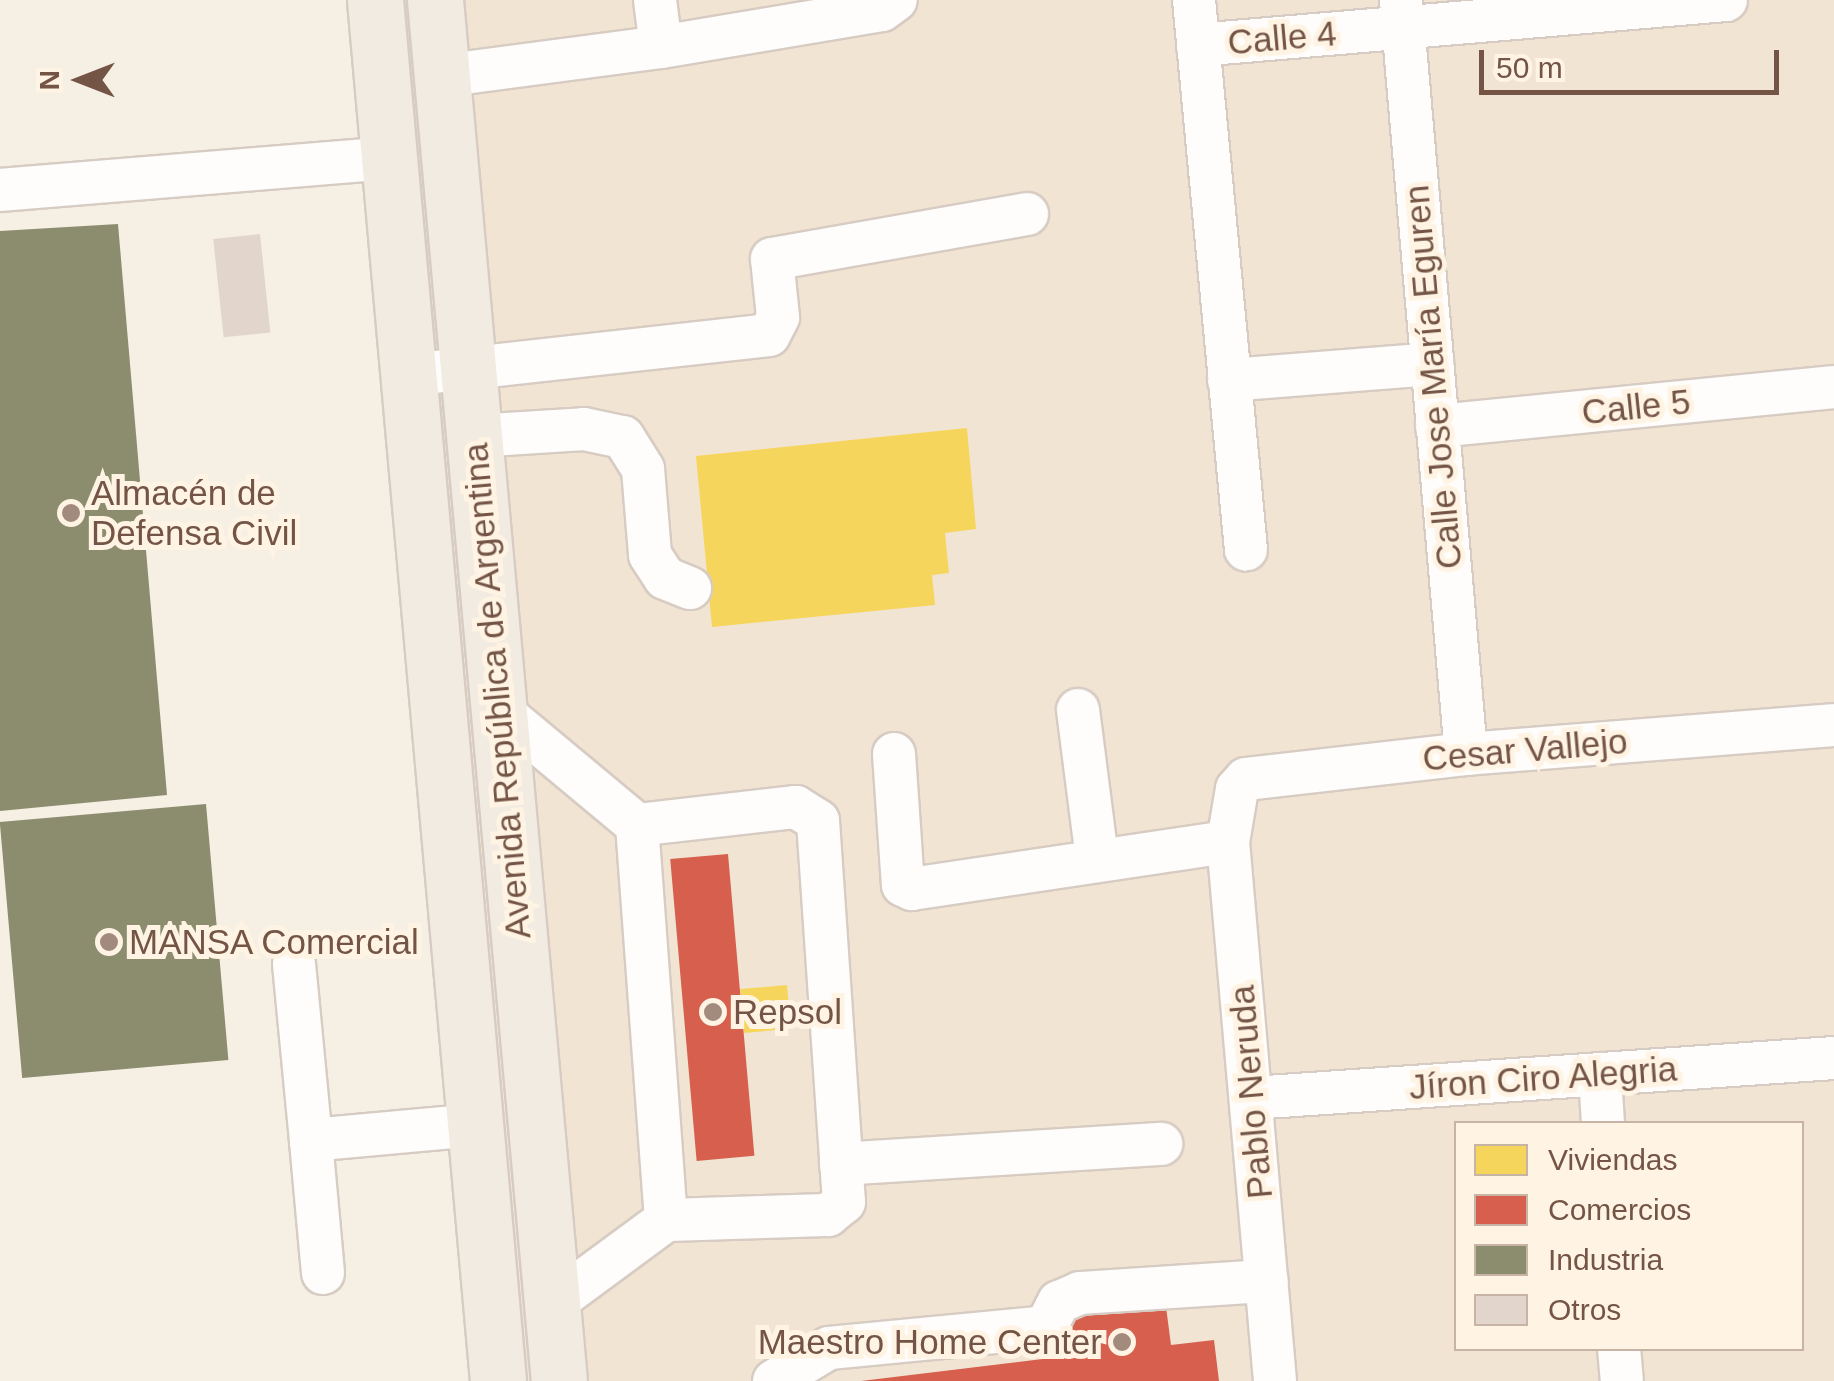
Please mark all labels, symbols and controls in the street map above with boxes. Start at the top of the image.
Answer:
street label: Calle 4 [1226,12,1338,64]
north arrow [30,30,130,130]
scale bar [1484,30,1784,92]
text: 50 m [1496,51,1563,84]
text: N [34,70,65,90]
street label: Calle Jose María Eguren [1395,183,1471,571]
street label: Calle 5 [1580,380,1692,434]
street label: Avenida República de Argentina [454,440,540,942]
place label: Almacén de Defensa Civil [91,472,297,554]
marker: Almacén de Defensa Civil [60,502,82,524]
street label: Cesar Vallejo [1421,720,1629,780]
place label: MANSA Comercial [129,921,421,963]
marker: MANSA Comercial [98,931,120,953]
street label: Pablo Neruda [1221,984,1281,1200]
place label: Repsol [733,991,842,1033]
marker: Repsol [702,1001,724,1023]
street label: Jíron Ciro Alegria [1407,1048,1679,1108]
legend [1454,1121,1804,1351]
text: Viviendas [1548,1143,1678,1176]
text: Comercios [1548,1193,1691,1226]
text: Industria [1548,1243,1663,1276]
text: Otros [1548,1293,1621,1326]
place label: Maestro Home Center [758,1321,1102,1363]
marker: Maestro Home Center [1111,1331,1133,1353]

